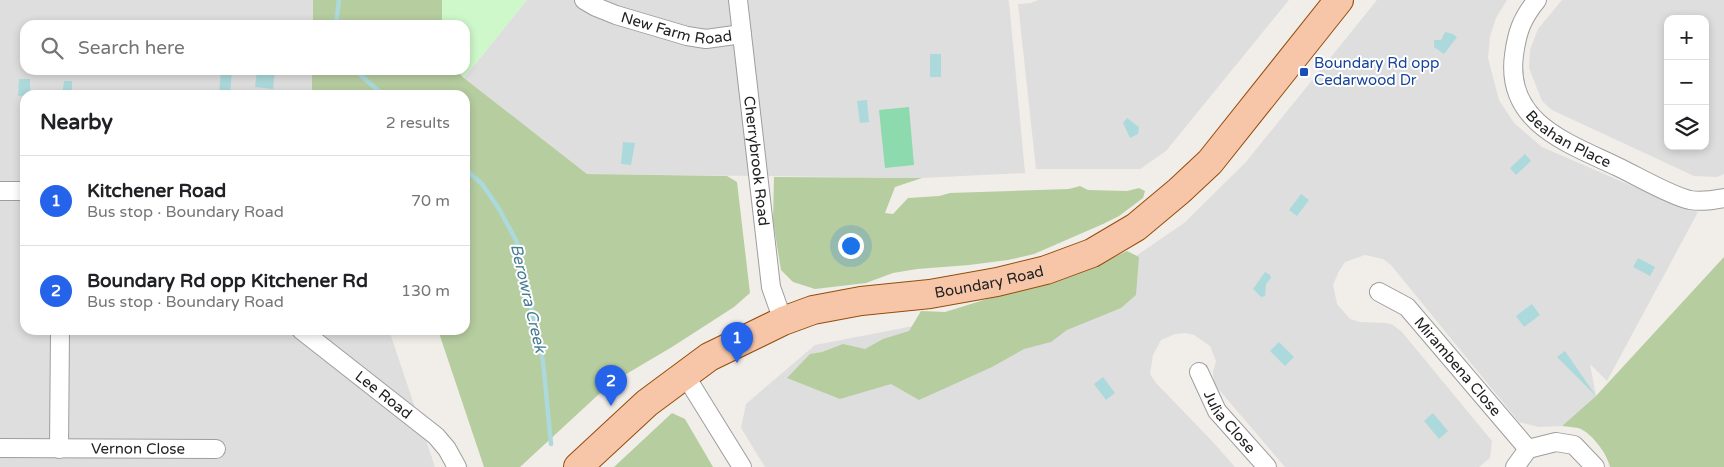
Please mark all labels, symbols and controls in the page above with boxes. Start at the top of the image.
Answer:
street label: New Farm Road [619,8,733,48]
map controls [1664,15,1709,150]
button: + [1664,15,1709,60]
search box [20,20,470,75]
icon: search [38,34,66,62]
text: Search here [78,37,185,59]
place label: Boundary Rd opp Cedarwood Dr [1314,54,1439,89]
button: − [1664,60,1709,105]
marker: Boundary Rd opp Cedarwood Dr [1298,66,1310,78]
street label: Cherrybrook Road [740,95,773,227]
button: layers [1664,105,1709,150]
street label: Beahan Place [1522,107,1614,171]
text: Nearby [40,110,113,135]
text: 2 results [386,113,450,133]
text: Kitchener Road [87,180,226,202]
text: 1 [51,191,61,211]
text: 70 m [411,191,450,211]
text: Bus stop · Boundary Road [87,202,284,222]
your location [838,233,864,259]
water label: Berowra Creek [506,242,551,356]
street label: Boundary Road [933,262,1045,302]
text: Boundary Rd opp Kitchener Rd [87,270,368,292]
text: 2 [51,281,61,301]
text: 130 m [401,281,450,301]
text: Bus stop · Boundary Road [87,292,284,312]
street label: Mirambena Close [1411,313,1505,420]
pin: 1 [721,322,753,363]
pin: 2 [595,365,627,406]
street label: Lee Road [352,367,416,423]
street label: Julia Close [1200,388,1259,457]
street label: Vernon Close [91,439,185,458]

